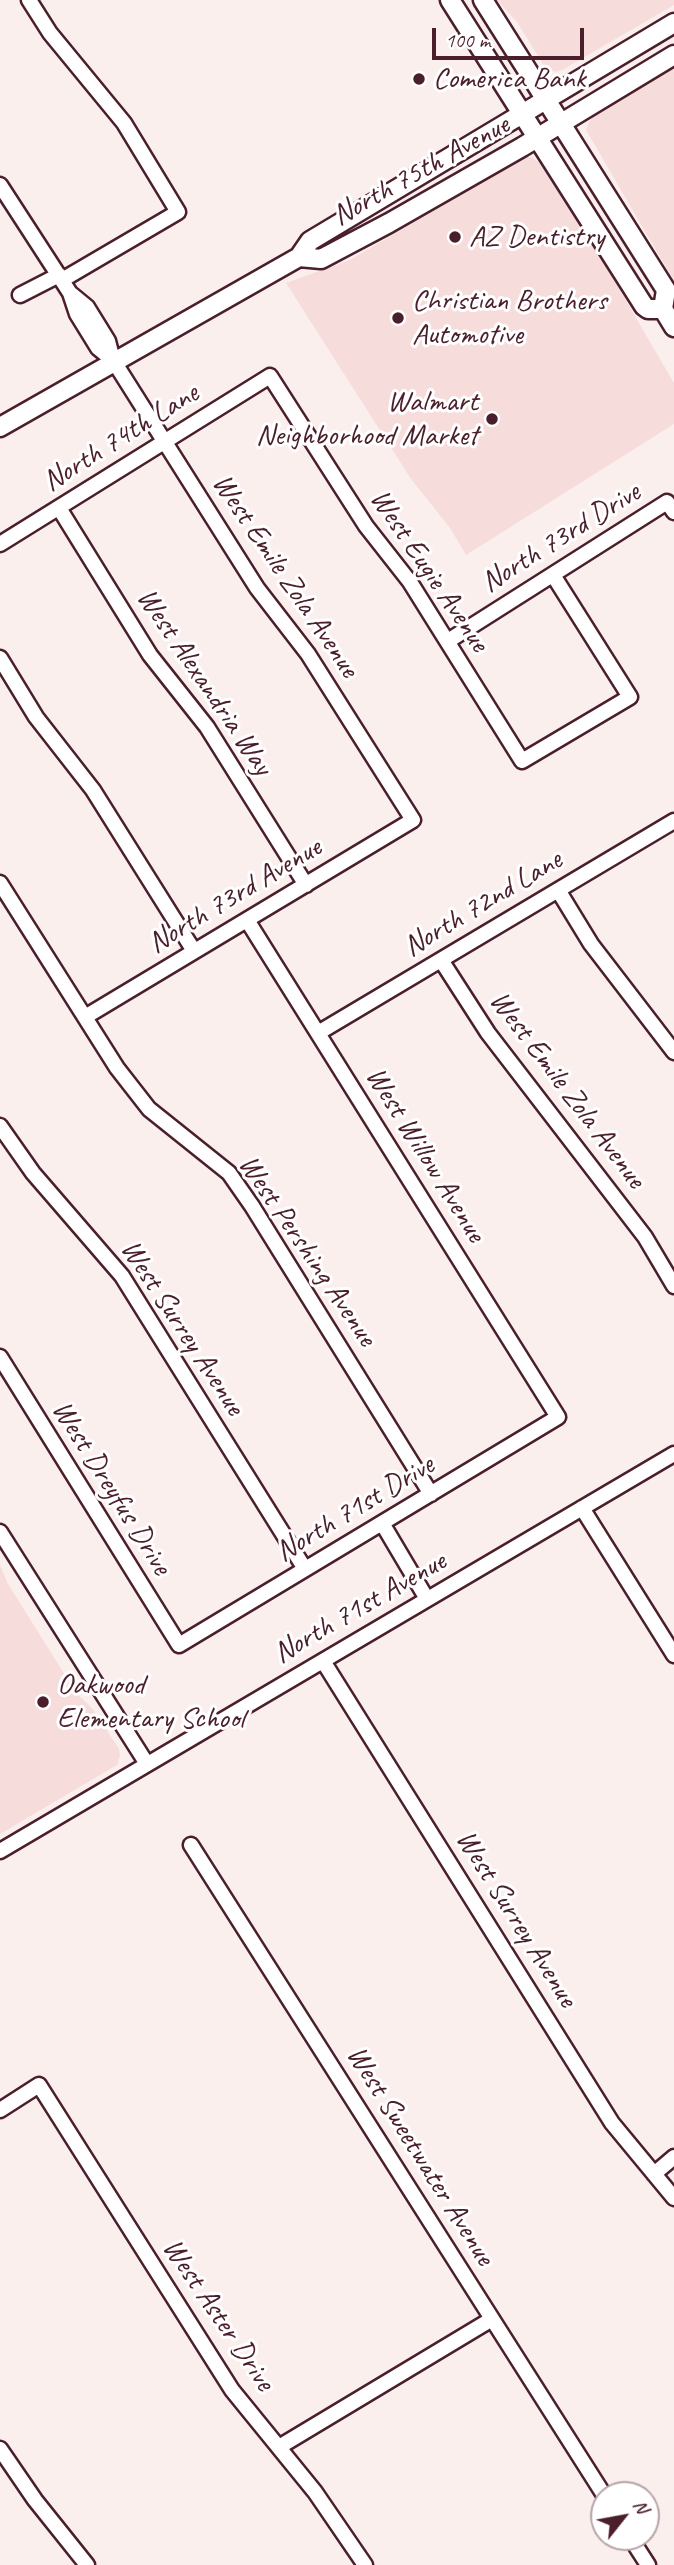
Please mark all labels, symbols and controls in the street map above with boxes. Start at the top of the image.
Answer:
scale bar [436,14,588,58]
text: 100 m [445,27,490,53]
place label: Comerica Bank [433,61,585,97]
marker: Comerica Bank [411,71,427,87]
street label: North 75th Avenue [326,108,516,234]
place label: AZ Dentistry [469,219,604,255]
marker: AZ Dentistry [447,229,463,245]
place label: Christian Brothers Automotive [412,283,607,354]
marker: Christian Brothers Automotive [390,310,406,326]
street label: North 74th Lane [36,376,206,500]
place label: Walmart Neighborhood Market [256,384,478,454]
marker: Walmart Neighborhood Market [484,411,500,427]
street label: West Emile Zola Avenue [204,467,366,685]
street label: North 73rd Drive [475,475,647,601]
street label: West Eugie Avenue [361,483,497,659]
street label: West Alexandria Way [128,582,280,782]
street label: North 73rd Avenue [142,830,328,962]
street label: North 72nd Lane [397,843,569,965]
street label: West Emile Zola Avenue [481,984,653,1196]
street label: West Willow Avenue [357,1061,493,1249]
street label: West Pershing Avenue [230,1149,384,1353]
street label: West Surrey Avenue [112,1234,252,1422]
street label: West Dreyfus Drive [43,1394,179,1582]
street label: North 71st Drive [269,1448,441,1570]
street label: North 71st Avenue [267,1544,453,1672]
place label: Oakwood Elementary School [57,1667,244,1738]
marker: Oakwood Elementary School [35,1694,51,1710]
street label: West Surrey Avenue [447,1824,585,2014]
street label: West Sweetwater Avenue [338,2040,502,2272]
street label: West Aster Drive [154,2232,282,2398]
north arrow [590,2481,660,2551]
text: N [628,2495,655,2517]

